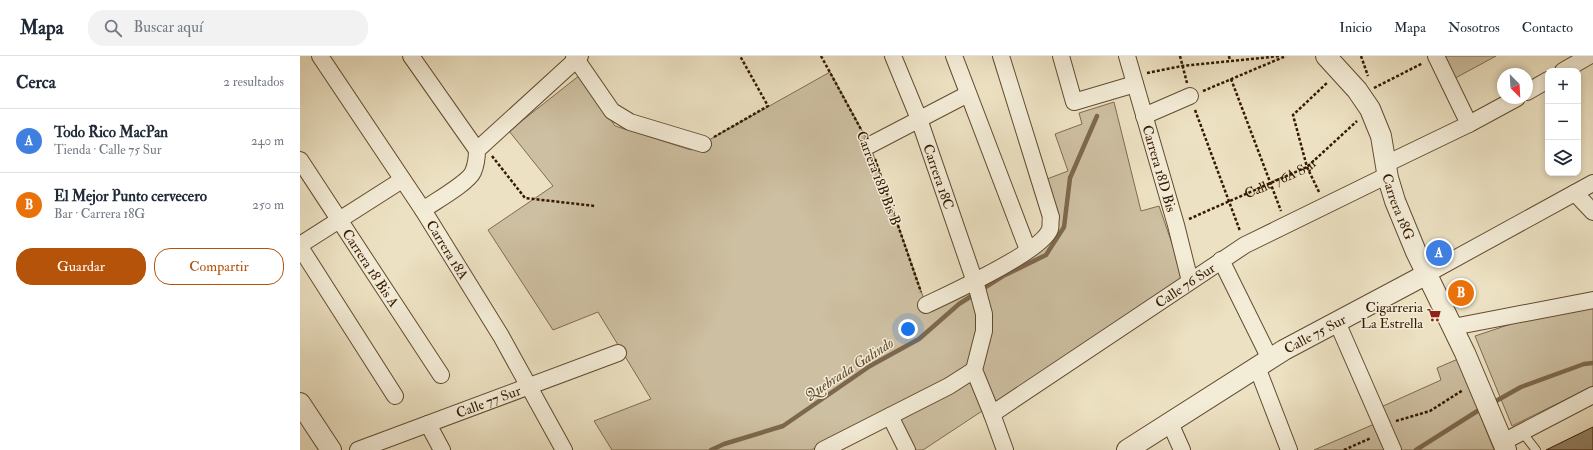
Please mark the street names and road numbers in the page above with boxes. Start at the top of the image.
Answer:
street label: Carrera 18D Bis [1138,123,1180,214]
street label: Carrera 18B Bis B [853,129,904,228]
street label: Carrera 18C [919,142,957,212]
street label: Calle 76A Sur [1242,154,1321,203]
street label: Carrera 18G [1378,171,1418,243]
street label: Carrera 18A [422,217,472,283]
street label: Carrera 18 Bis A [338,226,402,311]
street label: Calle 76 Sur [1152,259,1219,312]
street label: Calle 75 Sur [1281,310,1350,357]
street label: Calle 77 Sur [454,382,524,422]

